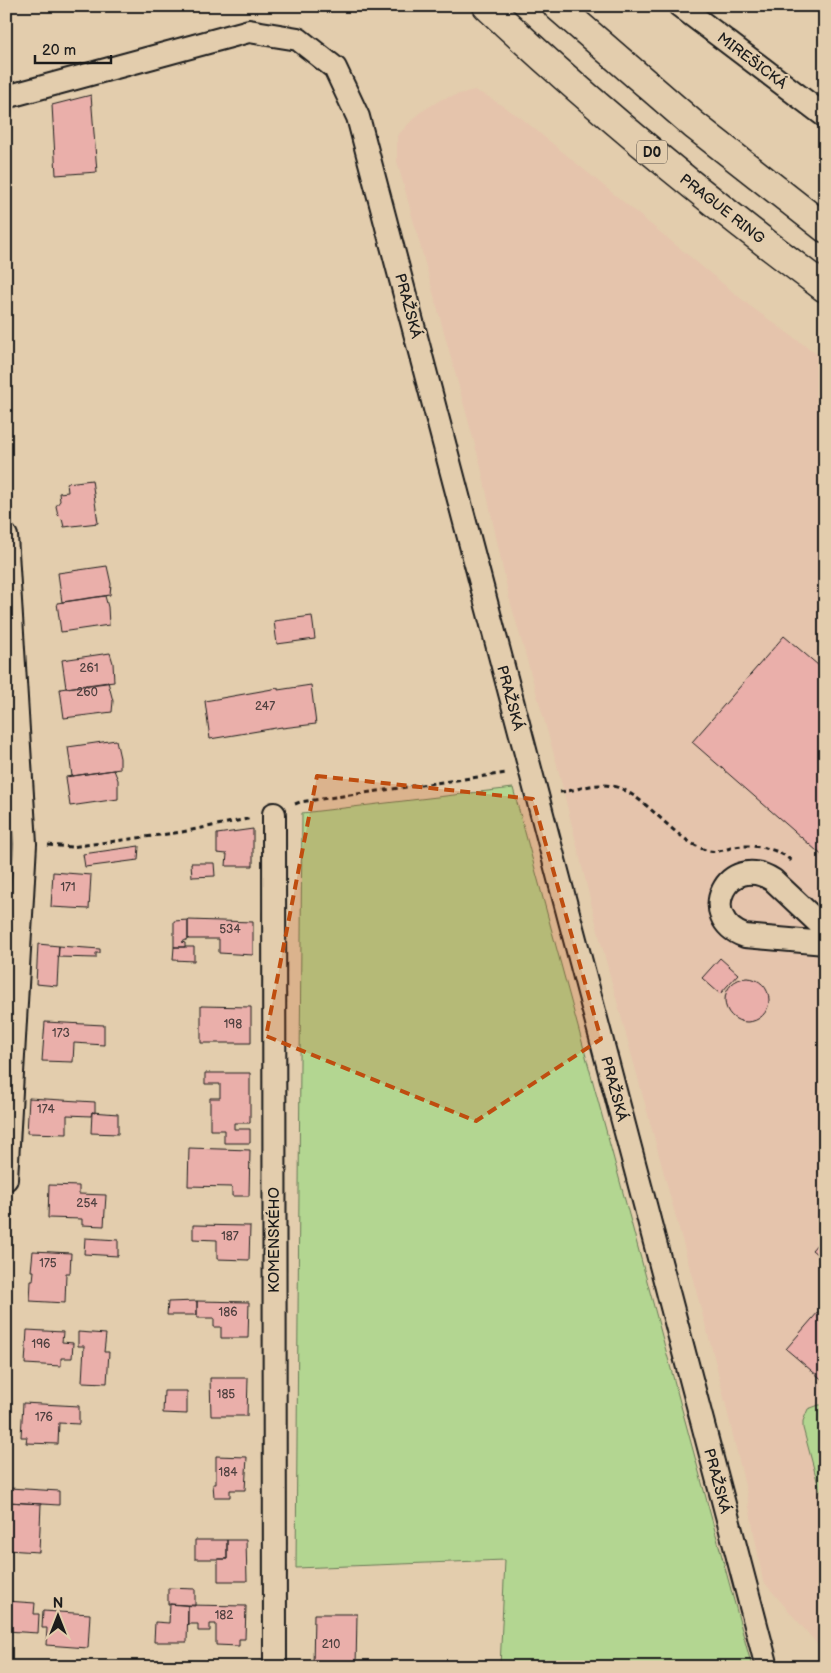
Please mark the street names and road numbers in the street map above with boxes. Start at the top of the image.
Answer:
street label: MIREŠICKÁ [713,29,791,94]
road number: D0 [637,140,667,163]
street label: PRAGUE RING [676,170,768,248]
street label: PRAŽSKÁ [390,271,426,341]
street label: PRAŽSKÁ [492,663,528,733]
street label: PRAŽSKÁ [596,1054,632,1124]
street label: KOMENSKÉHO [265,1187,284,1293]
street label: PRAŽSKÁ [699,1446,735,1516]

